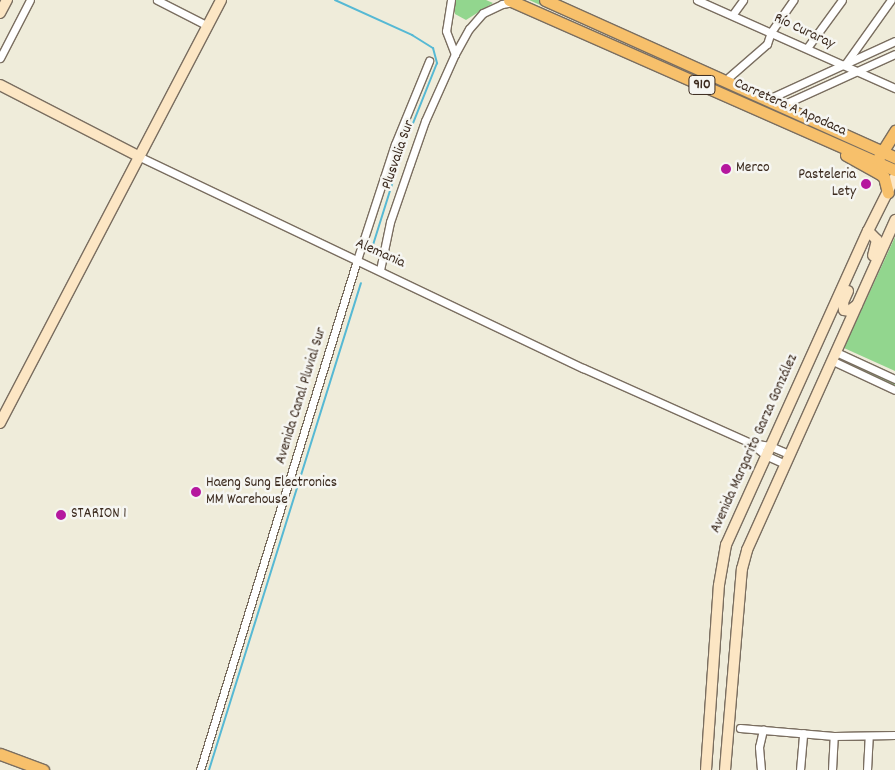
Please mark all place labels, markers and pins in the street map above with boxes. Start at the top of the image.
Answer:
place label: Merco [736,160,770,178]
marker: Merco [720,163,732,175]
place label: Pasteleria Lety [798,166,856,201]
marker: Pasteleria Lety [860,178,872,190]
place label: Haeng Sung Electronics MM Warehouse [206,474,337,509]
marker: Haeng Sung Electronics MM Warehouse [190,486,202,498]
place label: STARION 1 [71,506,126,524]
marker: STARION 1 [55,509,67,521]

